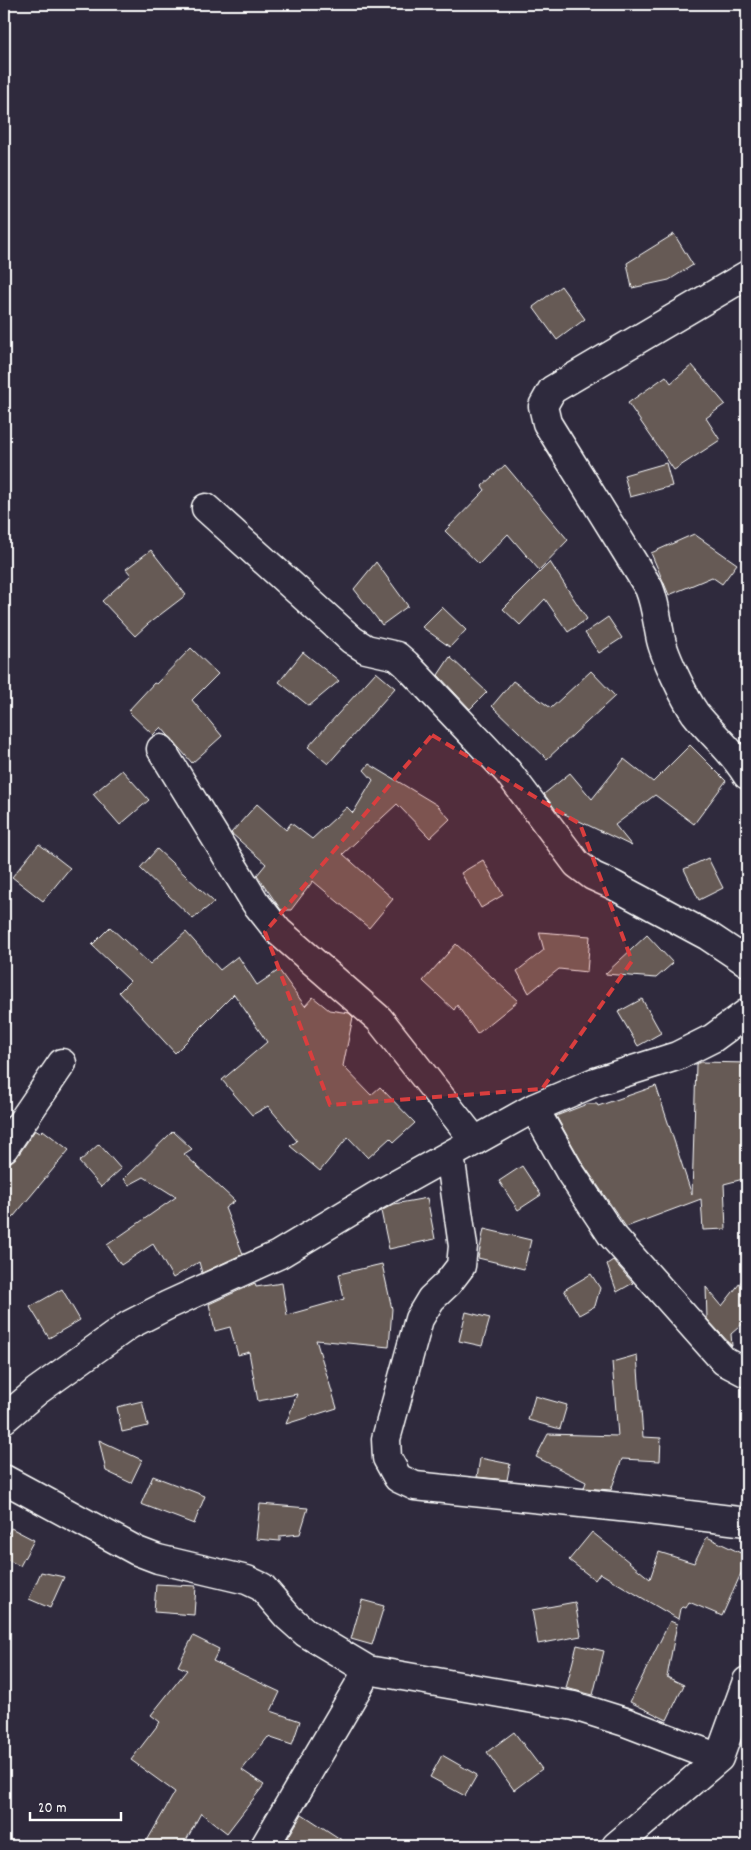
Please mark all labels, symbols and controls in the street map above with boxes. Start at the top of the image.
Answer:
scale bar [30,1790,121,1822]
text: 20 m [38,1798,66,1820]

